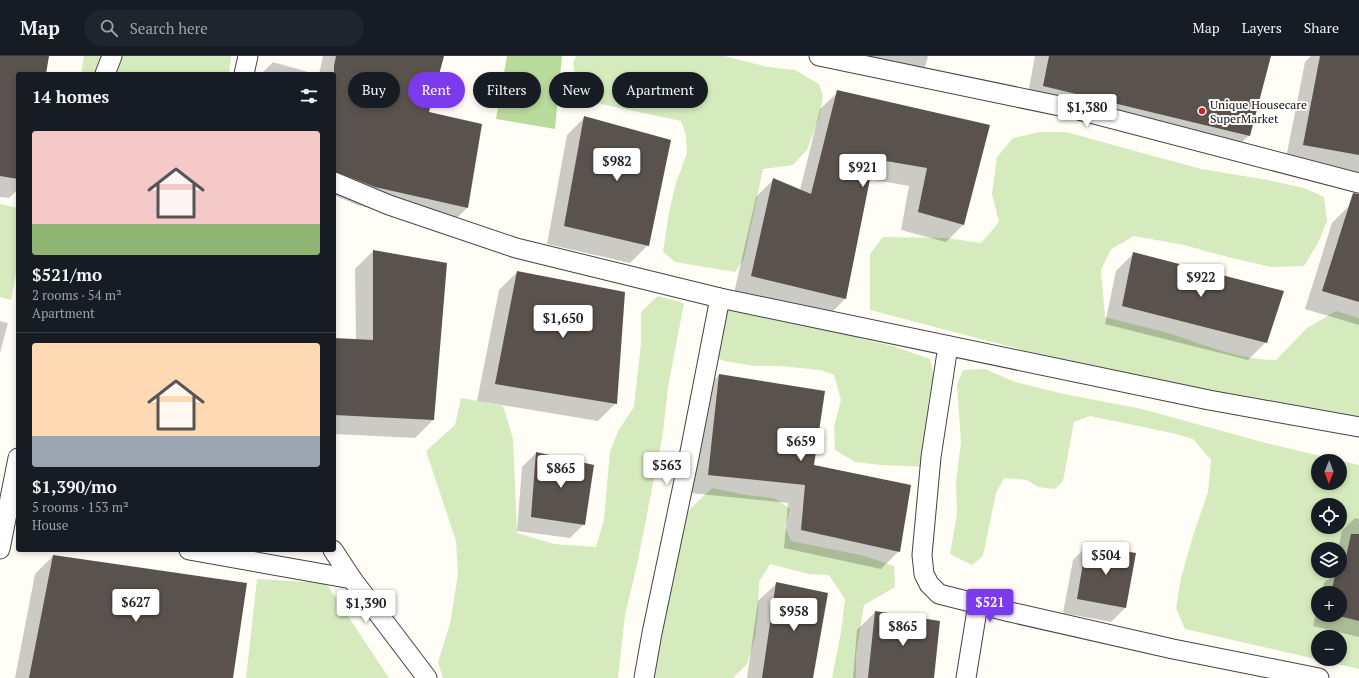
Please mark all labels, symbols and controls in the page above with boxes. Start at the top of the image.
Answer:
search box [84,10,364,46]
text: Map [20,15,60,40]
icon: search [98,17,120,39]
text: Search here [130,18,208,38]
text: Map [1193,18,1220,37]
text: Layers [1242,18,1282,37]
text: Share [1304,18,1339,37]
chip: Buy [348,72,400,108]
chip: Rent [408,72,465,108]
chip: Filters [473,72,541,108]
chip: New [549,72,604,108]
chip: Apartment [612,72,708,108]
text: 14 homes [32,85,109,108]
icon: filters [298,85,320,107]
pin: $1,380 [1054,94,1120,128]
place label: Unique Housecare SuperMarket [1210,97,1307,126]
text: $1,380 [1067,98,1107,116]
marker: Unique Housecare SuperMarket [1197,106,1207,116]
pin: $982 [593,148,641,182]
text: $982 [602,152,632,170]
pin: $921 [839,154,887,188]
icon: home [140,157,212,229]
text: $921 [848,158,878,176]
text: $521/mo [32,263,102,286]
pin: $922 [1177,264,1225,298]
text: $922 [1186,268,1216,286]
text: 2 rooms · 54 m² [32,286,122,304]
text: Apartment [32,304,95,322]
pin: $1,650 [530,305,596,339]
text: $1,650 [543,309,583,327]
icon: home [140,369,212,441]
pin: $659 [777,428,825,462]
text: $659 [786,432,816,450]
pin: $563 [643,452,691,486]
north arrow [1311,454,1347,490]
map controls [1311,454,1347,666]
pin: $865 [537,455,585,489]
text: $563 [652,456,682,474]
text: $865 [546,459,576,477]
text: $1,390/mo [32,475,117,498]
text: 5 rooms · 153 m² [32,498,129,516]
button: locate [1311,498,1347,534]
text: House [32,516,68,534]
pin: $504 [1082,542,1130,576]
button: layers [1311,542,1347,578]
text: $504 [1091,546,1121,564]
button: + [1311,586,1347,622]
pin: $627 [112,589,160,623]
pin: $521 [966,589,1014,623]
pin: $1,390 [333,590,399,624]
text: $627 [121,593,151,611]
text: $521 [975,593,1005,611]
text: $1,390 [346,594,386,612]
pin: $958 [770,598,818,632]
text: $958 [779,602,809,620]
pin: $865 [879,613,927,647]
text: $865 [888,617,918,635]
button: − [1311,630,1347,666]

